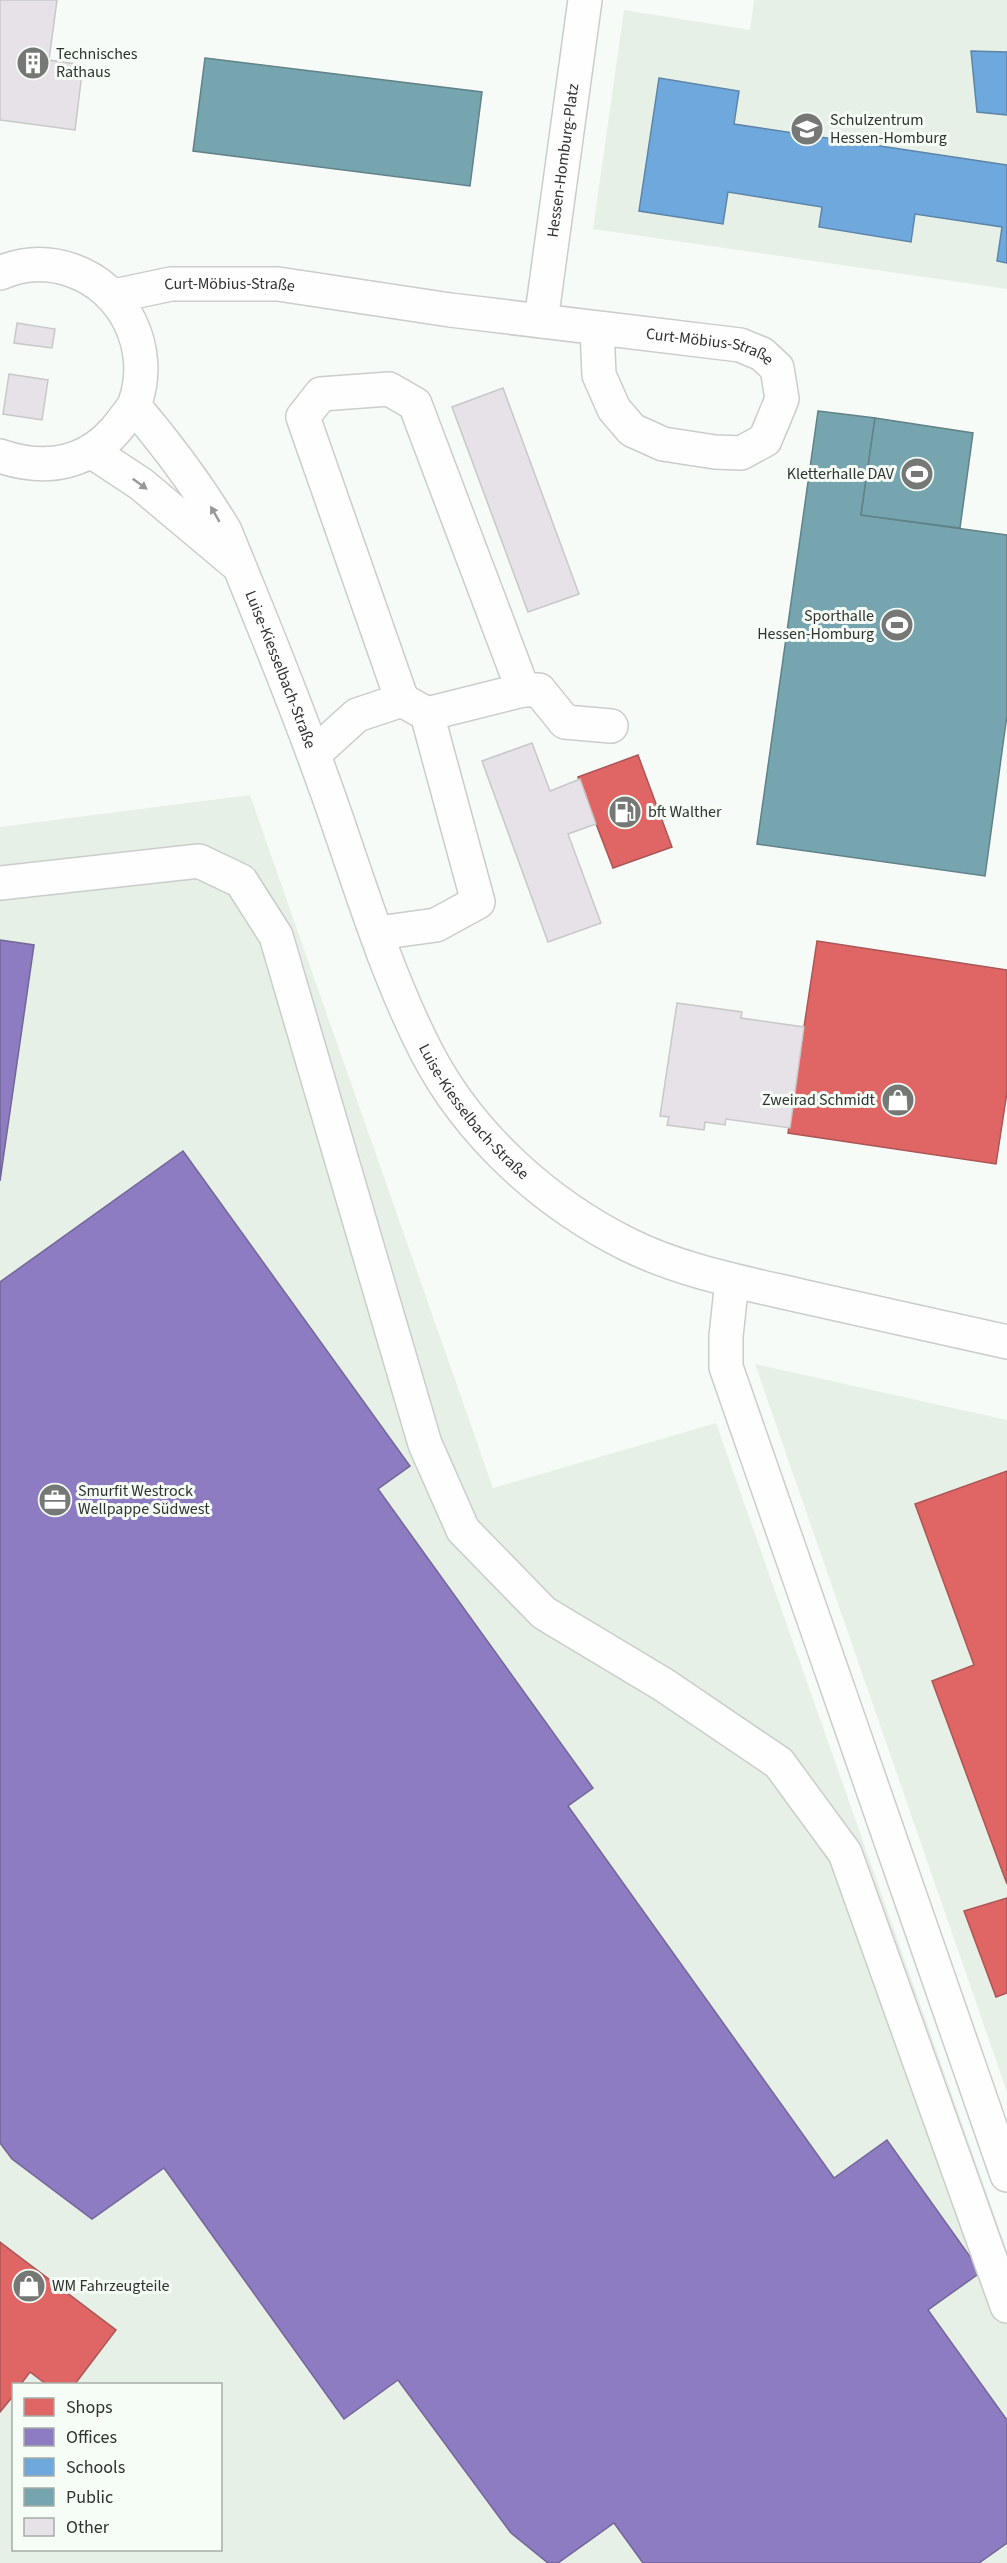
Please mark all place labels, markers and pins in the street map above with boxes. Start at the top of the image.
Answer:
place label: Technisches Rathaus [56,43,138,83]
building icon: Technisches Rathaus [15,45,51,81]
place label: Schulzentrum Hessen-Homburg [830,109,947,149]
school or university icon: Schulzentrum Hessen-Homburg [789,111,825,147]
sports icon: Kletterhalle DAV [899,456,935,492]
place label: Kletterhalle DAV [787,463,895,485]
place label: Sporthalle Hessen-Homburg [757,605,874,645]
sports icon: Sporthalle Hessen-Homburg [879,607,915,643]
fuel station icon: bft Walther [607,794,643,830]
place label: bft Walther [648,801,722,823]
shop icon: Zweirad Schmidt [880,1082,916,1118]
place label: Zweirad Schmidt [762,1089,876,1111]
place label: Smurfit Westrock Wellpappe Südwest [78,1480,210,1520]
office icon: Smurfit Westrock Wellpappe Südwest [37,1482,73,1518]
shop icon: WM Fahrzeugteile [11,2268,47,2304]
place label: WM Fahrzeugteile [52,2275,170,2297]

